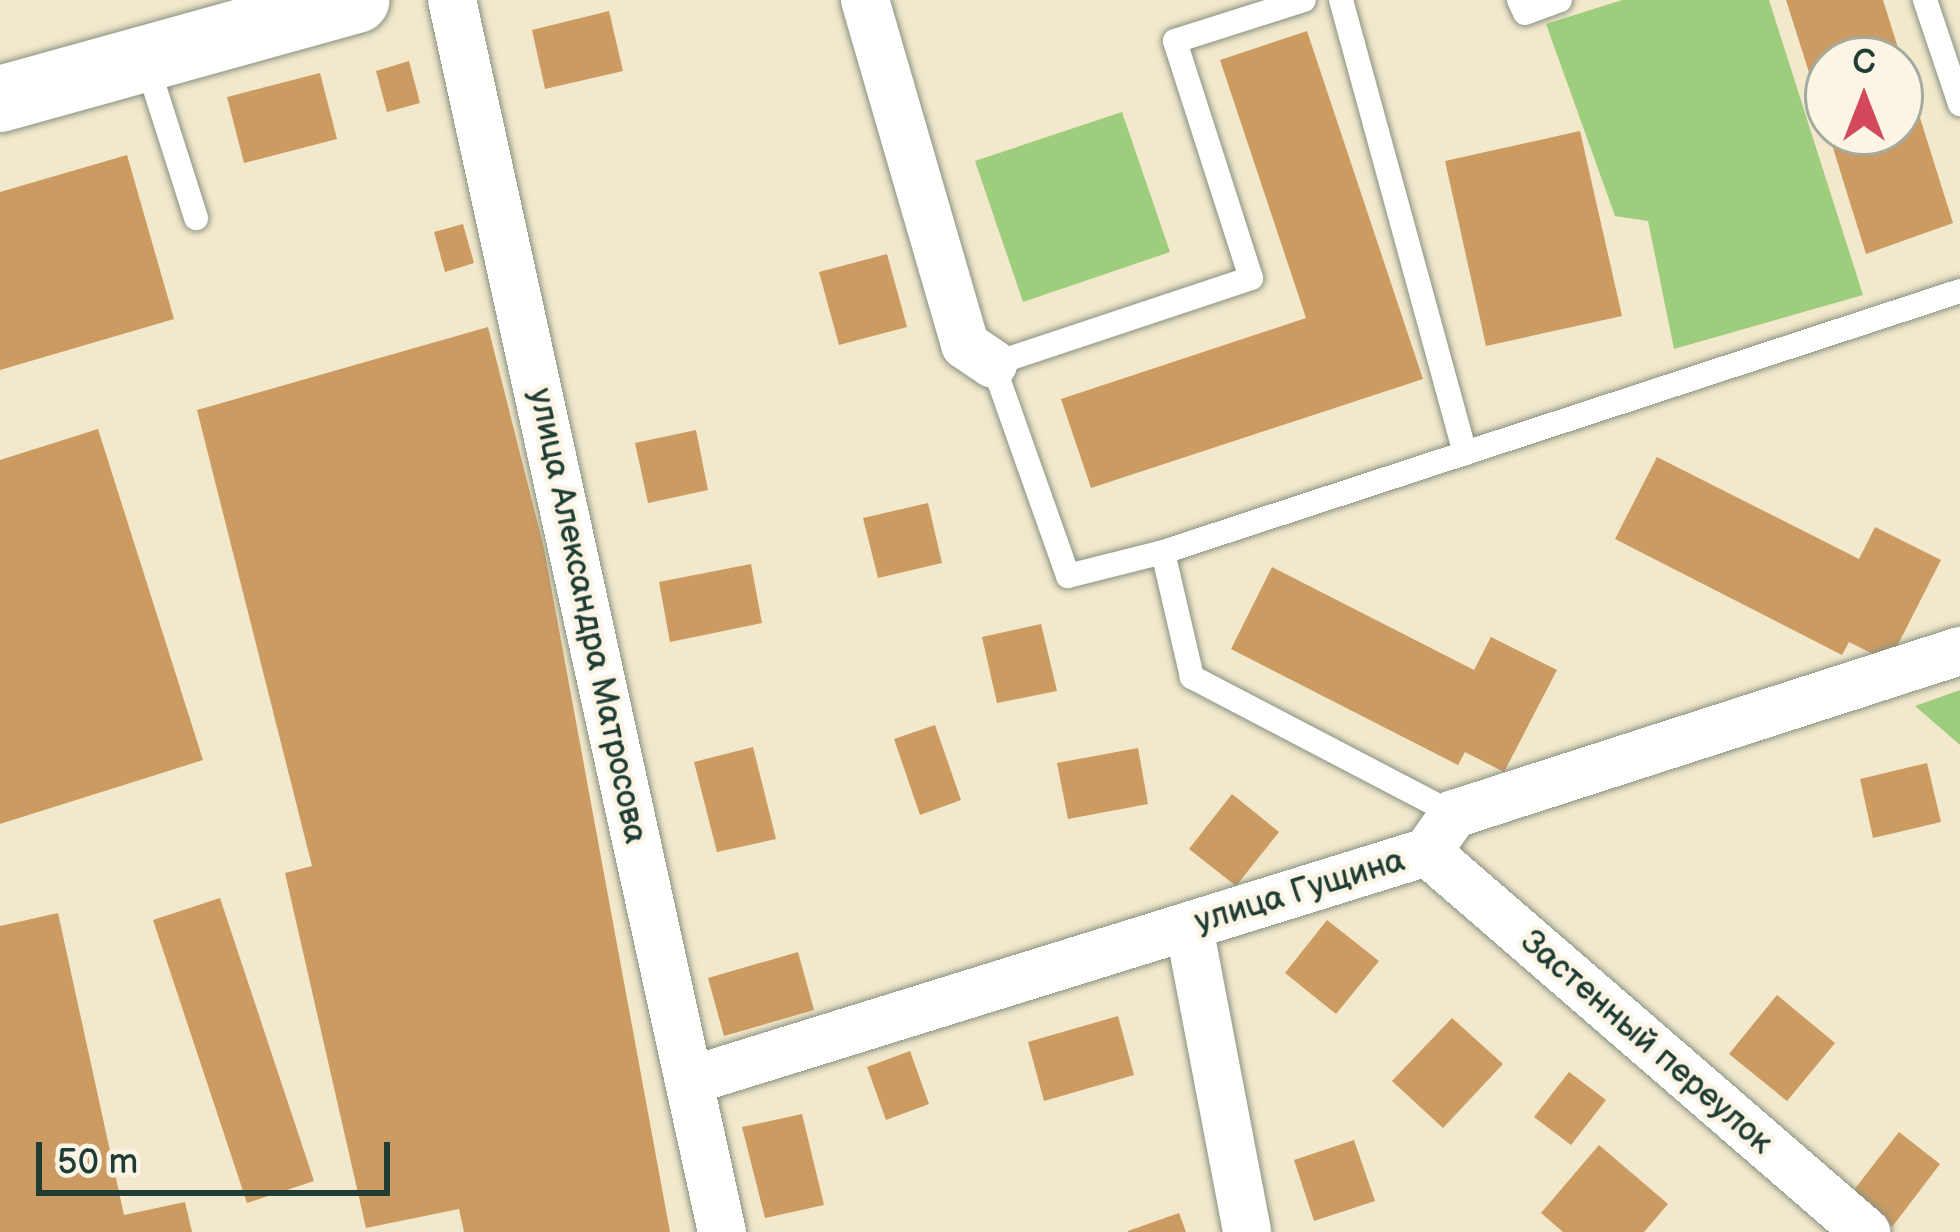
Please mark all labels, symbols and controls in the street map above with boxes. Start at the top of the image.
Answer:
north arrow [1804,36,1924,156]
text: С [1853,43,1875,83]
street label: улица Александра Матросова [519,385,655,847]
street label: улица Гущина [1190,841,1410,943]
street label: Застенный переулок [1512,923,1780,1163]
scale bar [42,1118,396,1192]
text: 50 m [57,1141,138,1184]

